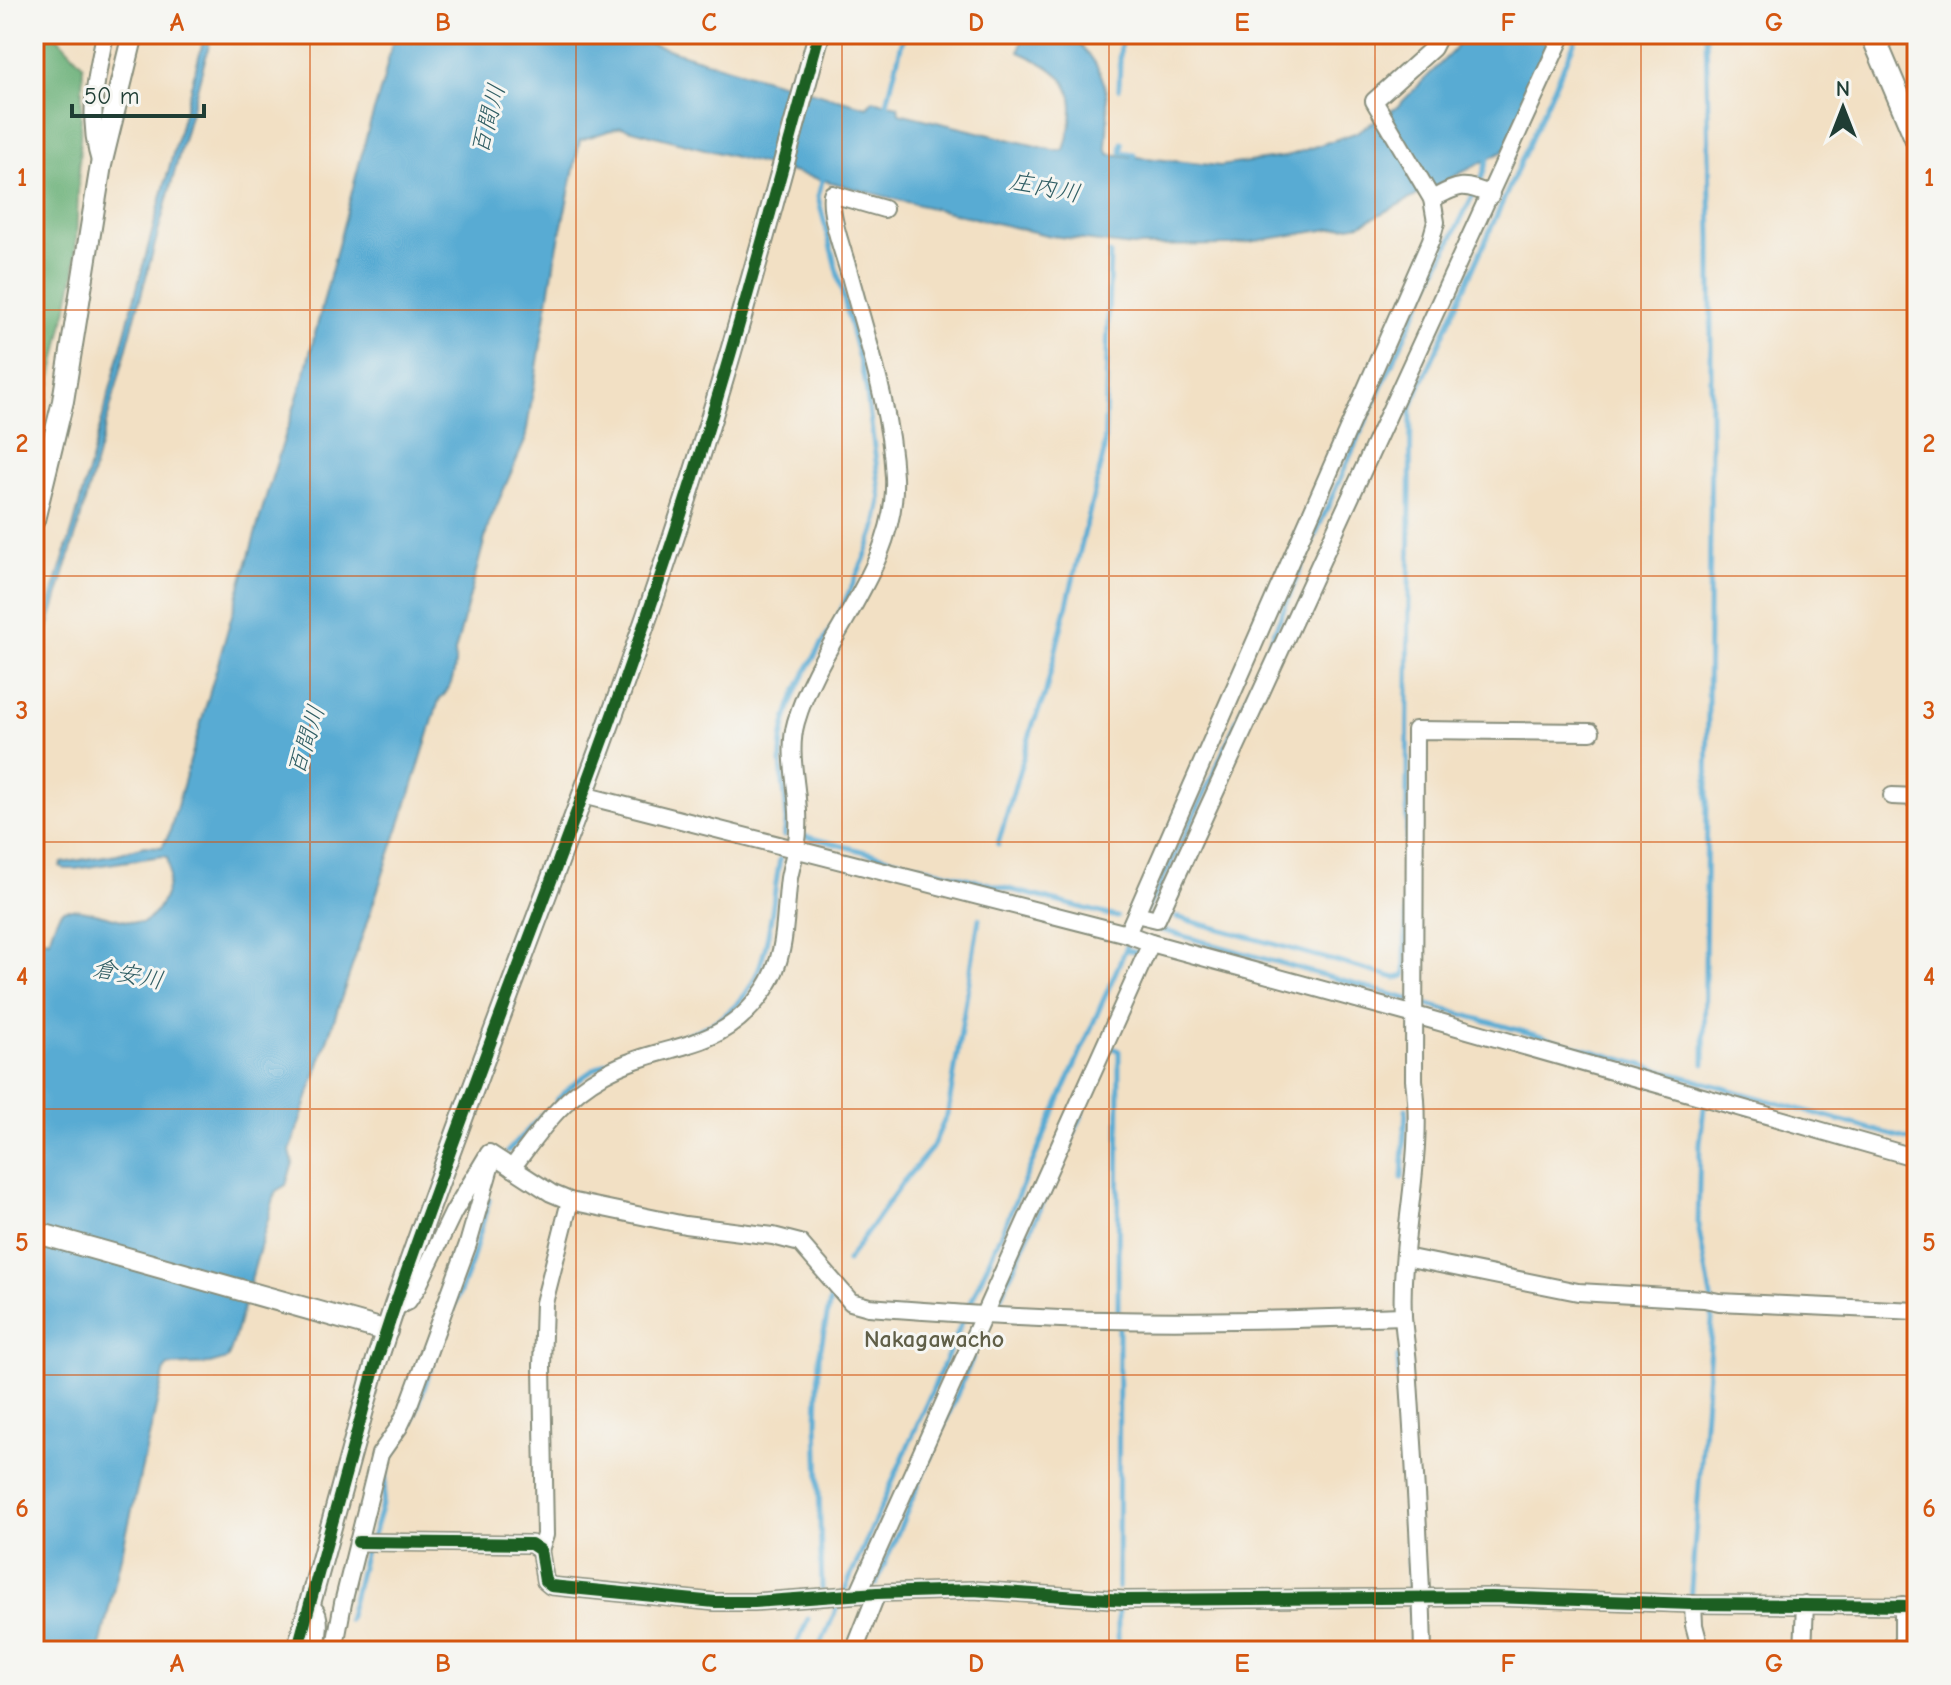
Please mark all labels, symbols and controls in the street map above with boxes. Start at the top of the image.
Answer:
text: A [170,8,185,38]
text: B [435,8,451,38]
text: C [701,8,717,38]
text: D [968,8,984,38]
text: E [1234,8,1250,38]
text: F [1500,8,1516,38]
text: G [1765,8,1783,38]
scale bar [72,68,204,118]
north arrow [1803,68,1883,148]
text: N [1836,76,1850,102]
water label: 百間川 [465,81,511,157]
text: 50 m [84,82,140,110]
text: 1 [17,163,27,193]
text: 1 [1924,163,1934,193]
water label: 庄内川 [1007,166,1083,208]
text: 2 [16,429,28,459]
text: 2 [1923,429,1935,459]
text: 3 [16,696,28,726]
text: 3 [1923,696,1935,726]
water label: 百間川 [282,701,330,779]
water label: 倉安川 [90,953,166,995]
text: 4 [16,962,28,992]
text: 4 [1923,962,1935,992]
text: 5 [15,1228,29,1258]
text: 5 [1922,1228,1936,1258]
district label: Nakagawacho [864,1325,1004,1353]
text: 6 [15,1494,29,1524]
text: 6 [1922,1494,1936,1524]
text: A [170,1649,185,1679]
text: B [435,1649,451,1679]
text: C [701,1649,717,1679]
text: D [968,1649,984,1679]
text: E [1234,1649,1250,1679]
text: F [1500,1649,1516,1679]
text: G [1765,1649,1783,1679]

